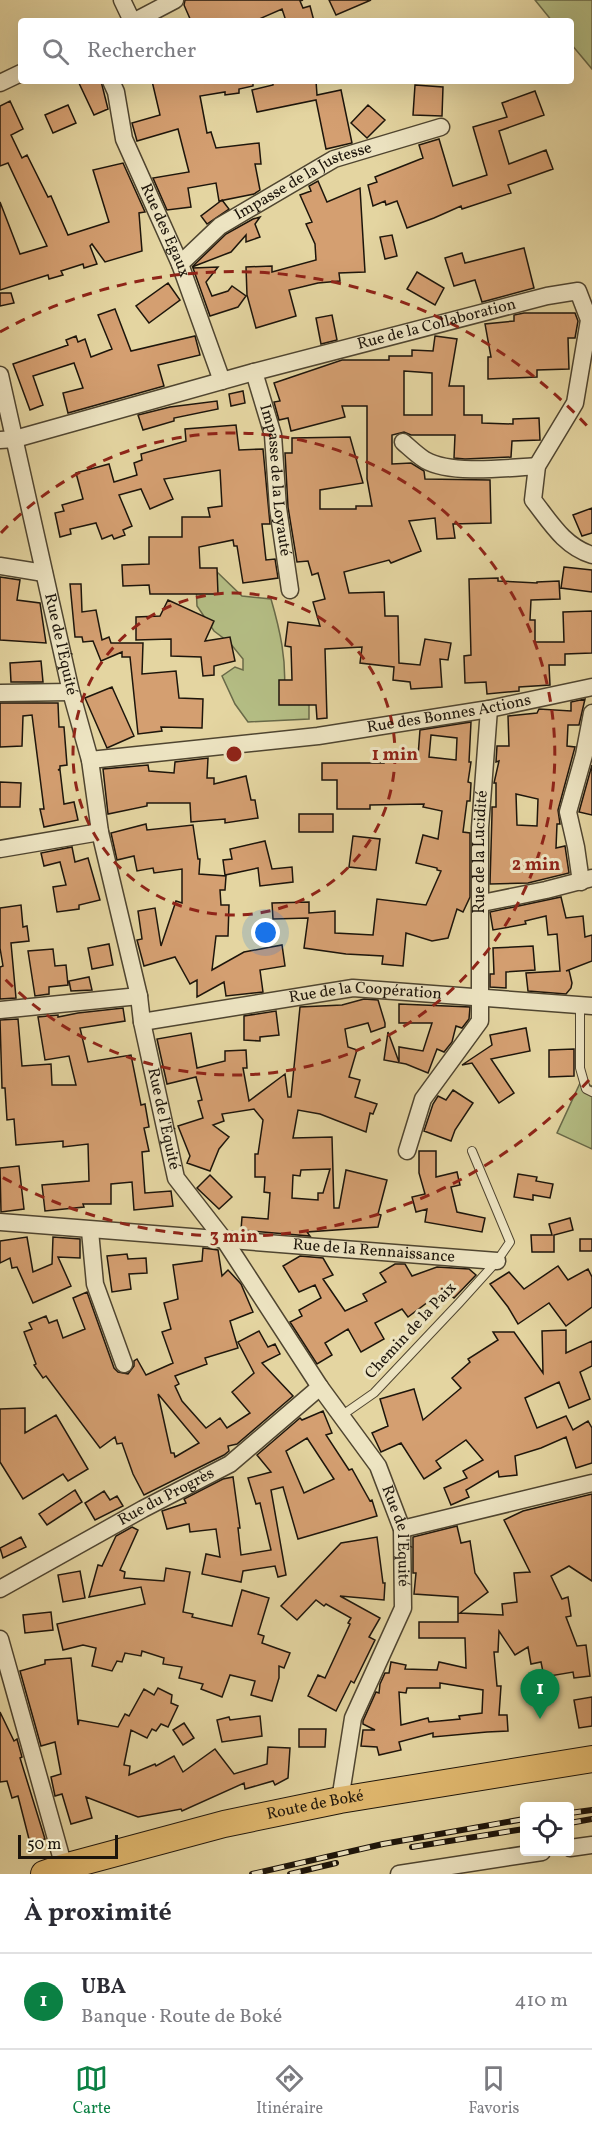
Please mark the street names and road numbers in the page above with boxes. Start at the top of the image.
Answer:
street label: Impasse de la Justesse [230,137,375,226]
street label: Rue des Egaux [134,180,195,281]
street label: Rue de la Collaboration [355,293,518,356]
street label: Impasse de la Loyauté [253,402,296,558]
street label: Rue de l'Équité [38,591,82,697]
street label: Rue des Bonnes Actions [365,689,533,739]
street label: Rue de la Lucidité [469,790,494,914]
street label: Rue de la Coopération [287,977,443,1009]
street label: Rue de l'Équité [141,1066,185,1172]
street label: Rue de la Rennaissance [292,1234,456,1269]
street label: Chemin de la Paix [360,1278,462,1384]
street label: Rue du Progrès [114,1463,218,1532]
street label: Rue de l'Équité [375,1482,414,1587]
street label: Route de Boké [265,1785,365,1826]

